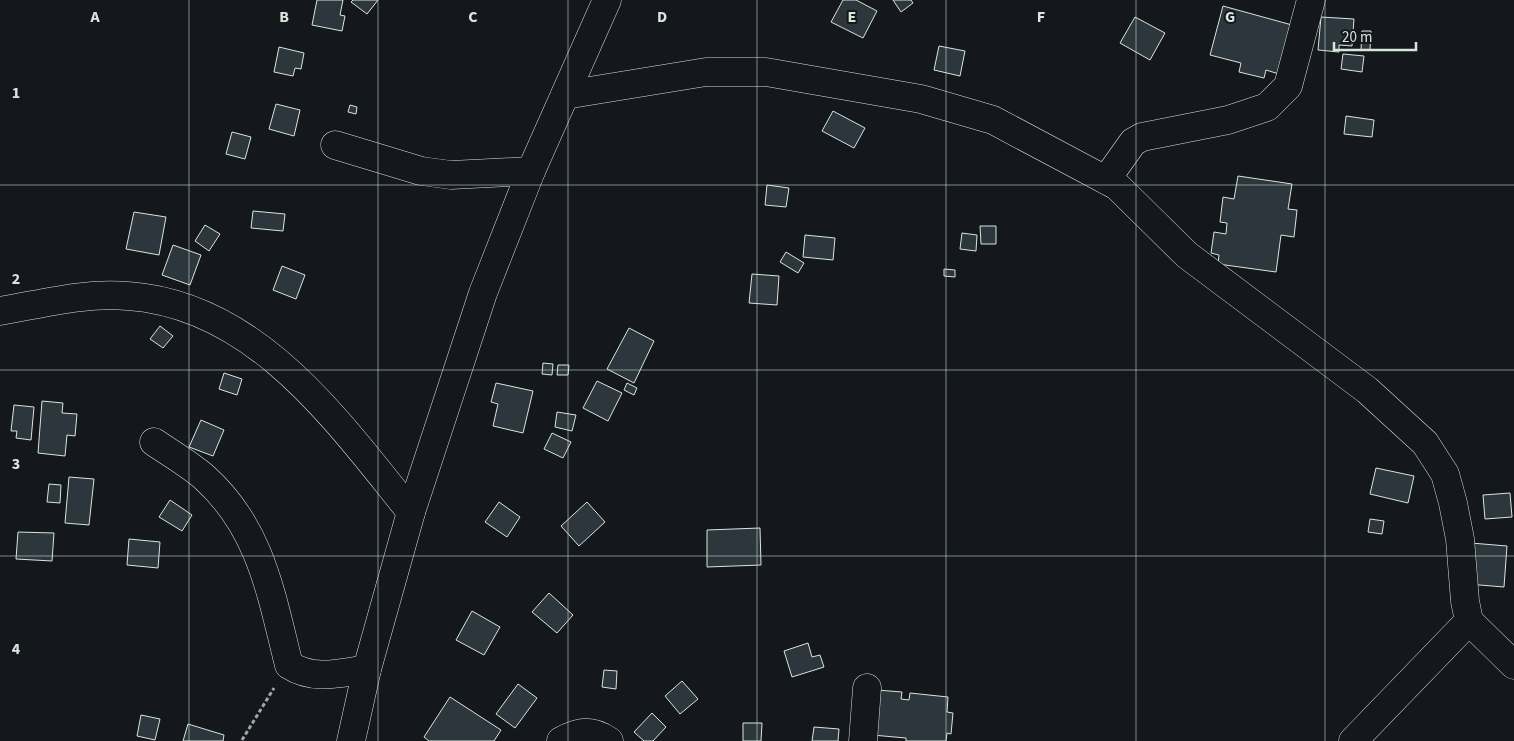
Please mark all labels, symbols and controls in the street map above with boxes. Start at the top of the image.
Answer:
text: A [89,6,100,28]
text: B [279,6,289,28]
text: C [468,6,478,28]
text: D [657,6,667,28]
text: E [848,6,856,28]
text: F [1037,6,1045,28]
text: G [1225,6,1235,28]
scale bar [1334,20,1416,52]
text: 20 m [1342,27,1372,48]
text: 1 [12,82,20,104]
text: 2 [12,268,20,290]
text: 3 [12,453,20,475]
text: 4 [12,638,21,660]

